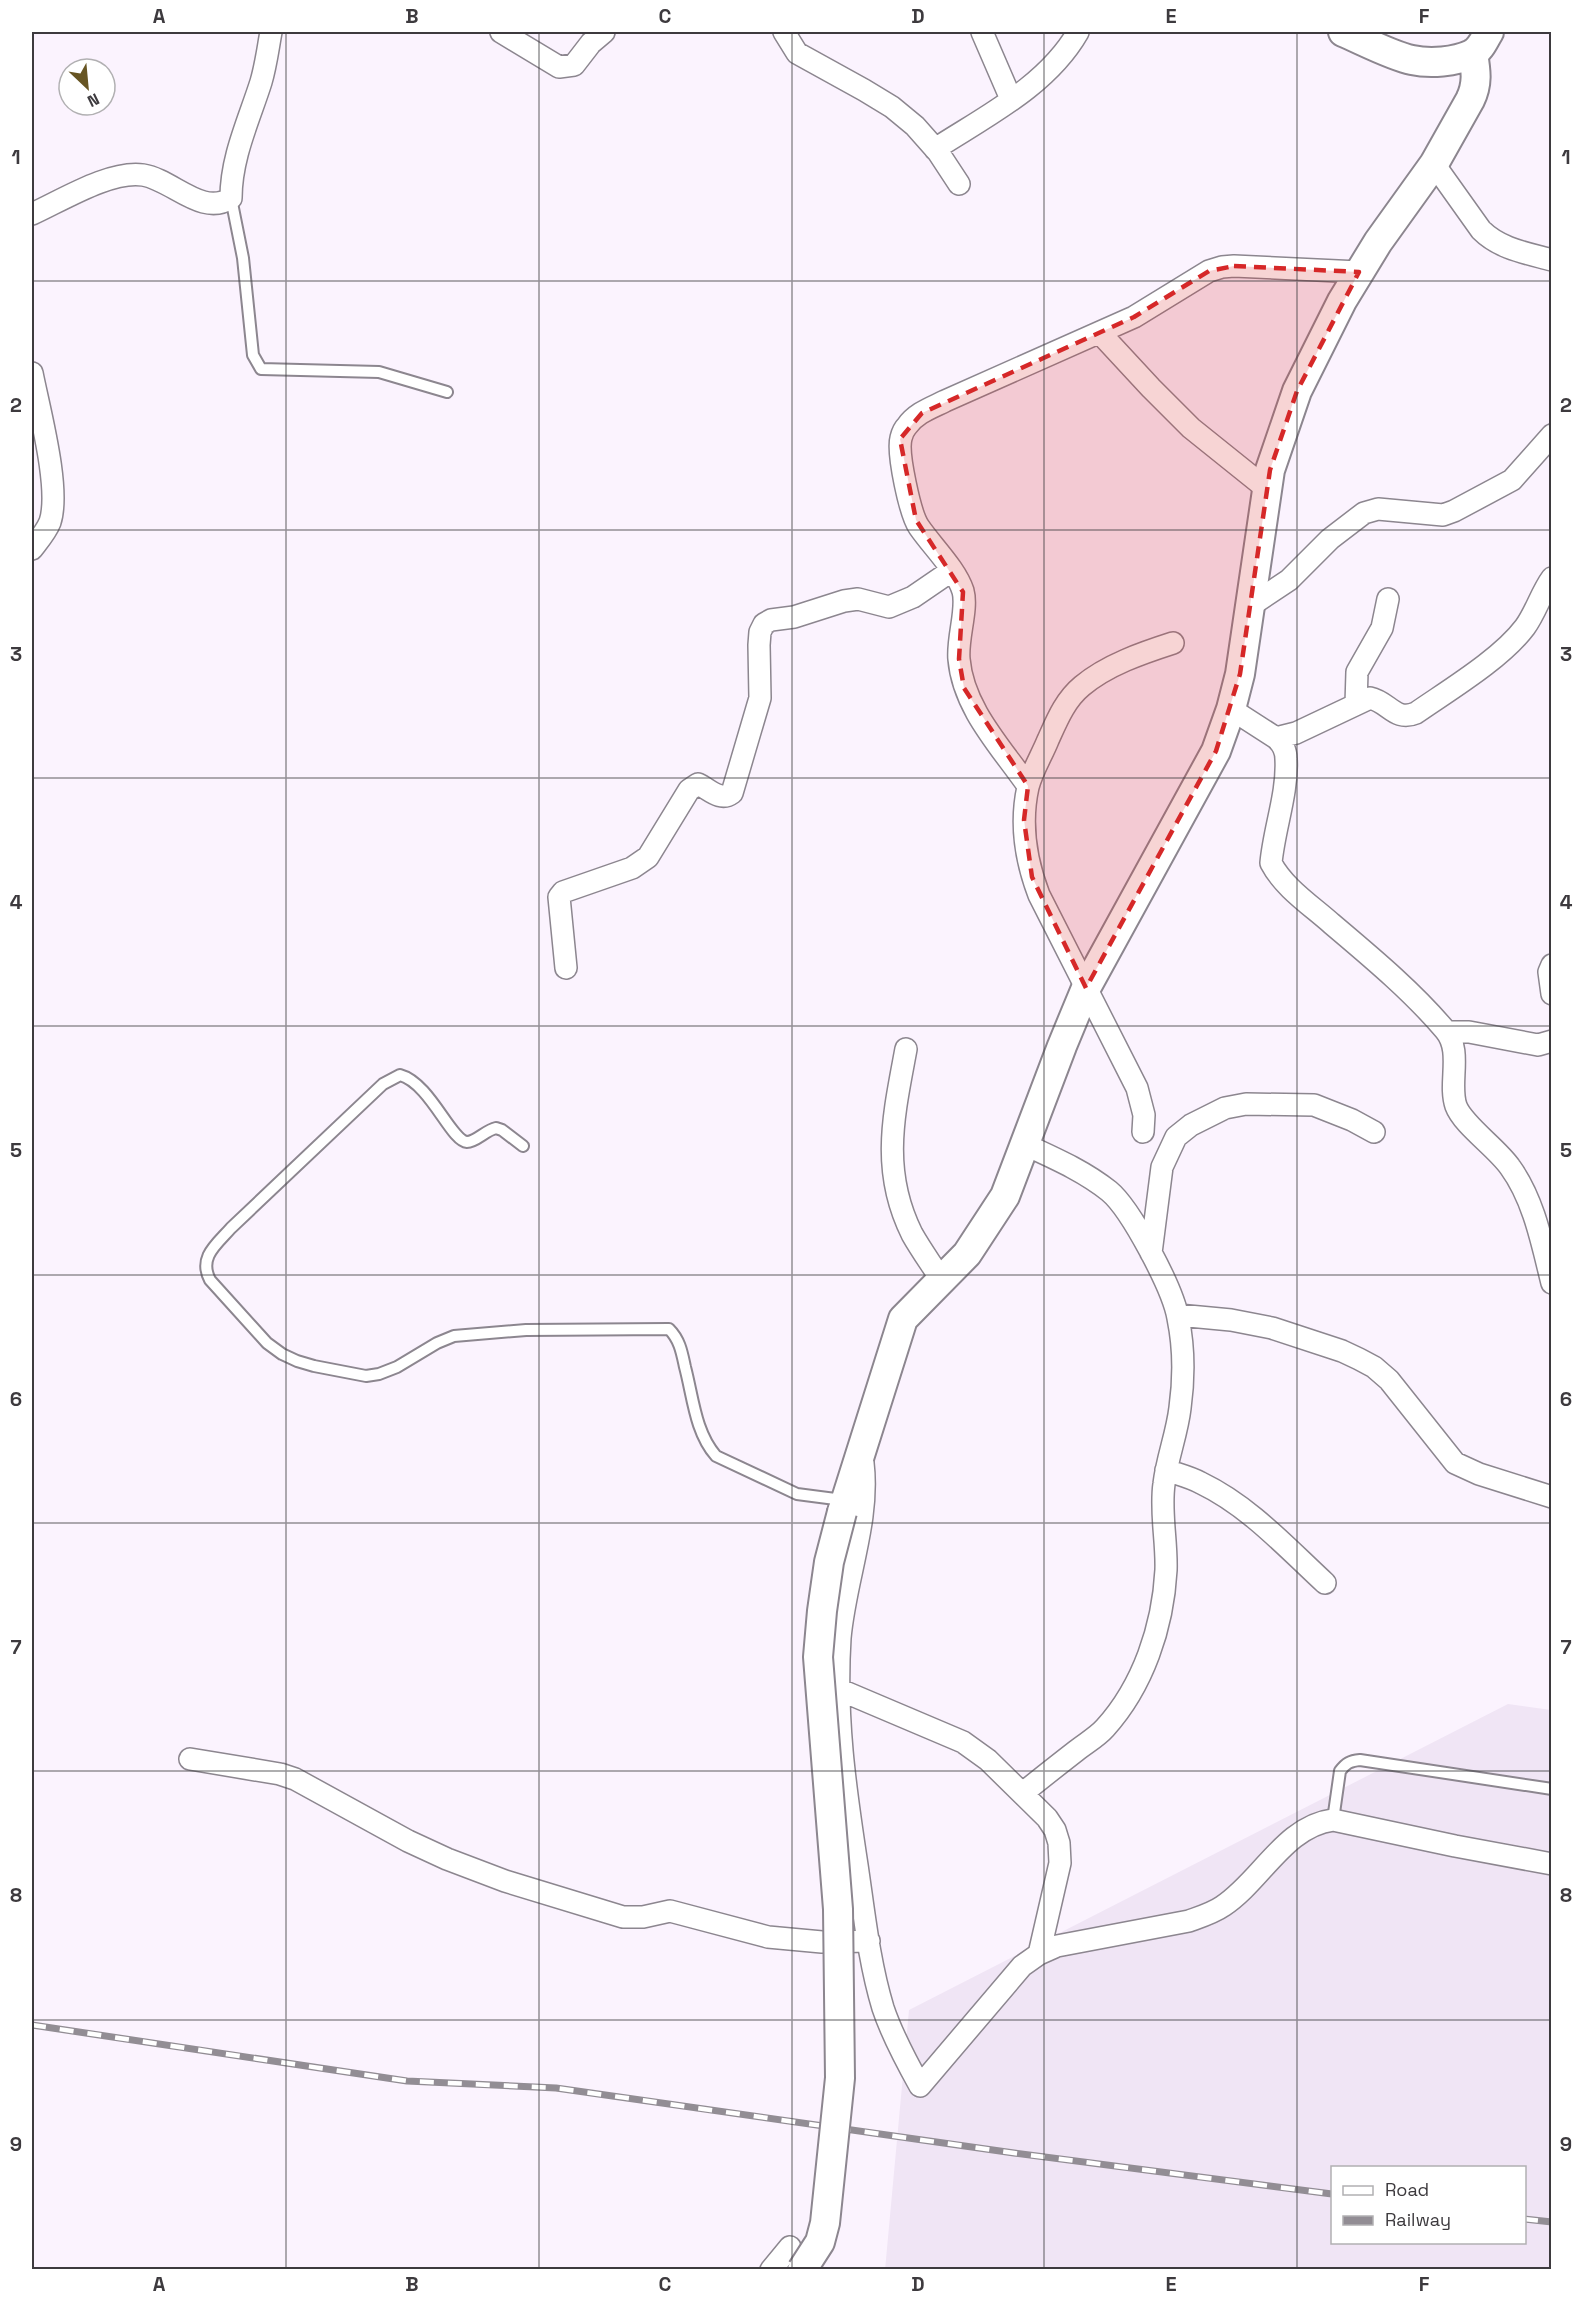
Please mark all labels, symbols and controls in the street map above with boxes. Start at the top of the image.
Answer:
text: A [153,3,166,29]
text: B [405,3,419,29]
text: C [659,3,672,29]
text: D [911,3,925,29]
text: E [1165,3,1177,29]
text: F [1419,3,1430,29]
north arrow [57,57,117,117]
text: N [84,88,103,112]
text: 1 [11,144,21,170]
text: 1 [1561,144,1571,170]
text: 2 [10,392,22,418]
text: 2 [1560,392,1572,418]
text: 3 [10,641,22,667]
text: 3 [1560,641,1572,667]
text: 4 [10,889,23,915]
text: 4 [1560,889,1573,915]
text: 5 [10,1137,22,1163]
text: 5 [1560,1137,1572,1163]
text: 6 [10,1386,22,1412]
text: 6 [1560,1386,1572,1412]
text: 7 [10,1634,22,1660]
text: 7 [1560,1634,1572,1660]
text: 8 [10,1882,22,1908]
text: 8 [1560,1882,1572,1908]
text: 9 [10,2131,22,2157]
text: 9 [1560,2131,1572,2157]
legend [1331,2166,1526,2244]
text: Road [1385,2178,1429,2201]
text: Railway [1385,2208,1451,2231]
text: A [153,2271,166,2297]
text: B [405,2271,419,2297]
text: C [659,2271,672,2297]
text: D [911,2271,925,2297]
text: E [1165,2271,1177,2297]
text: F [1419,2271,1430,2297]

